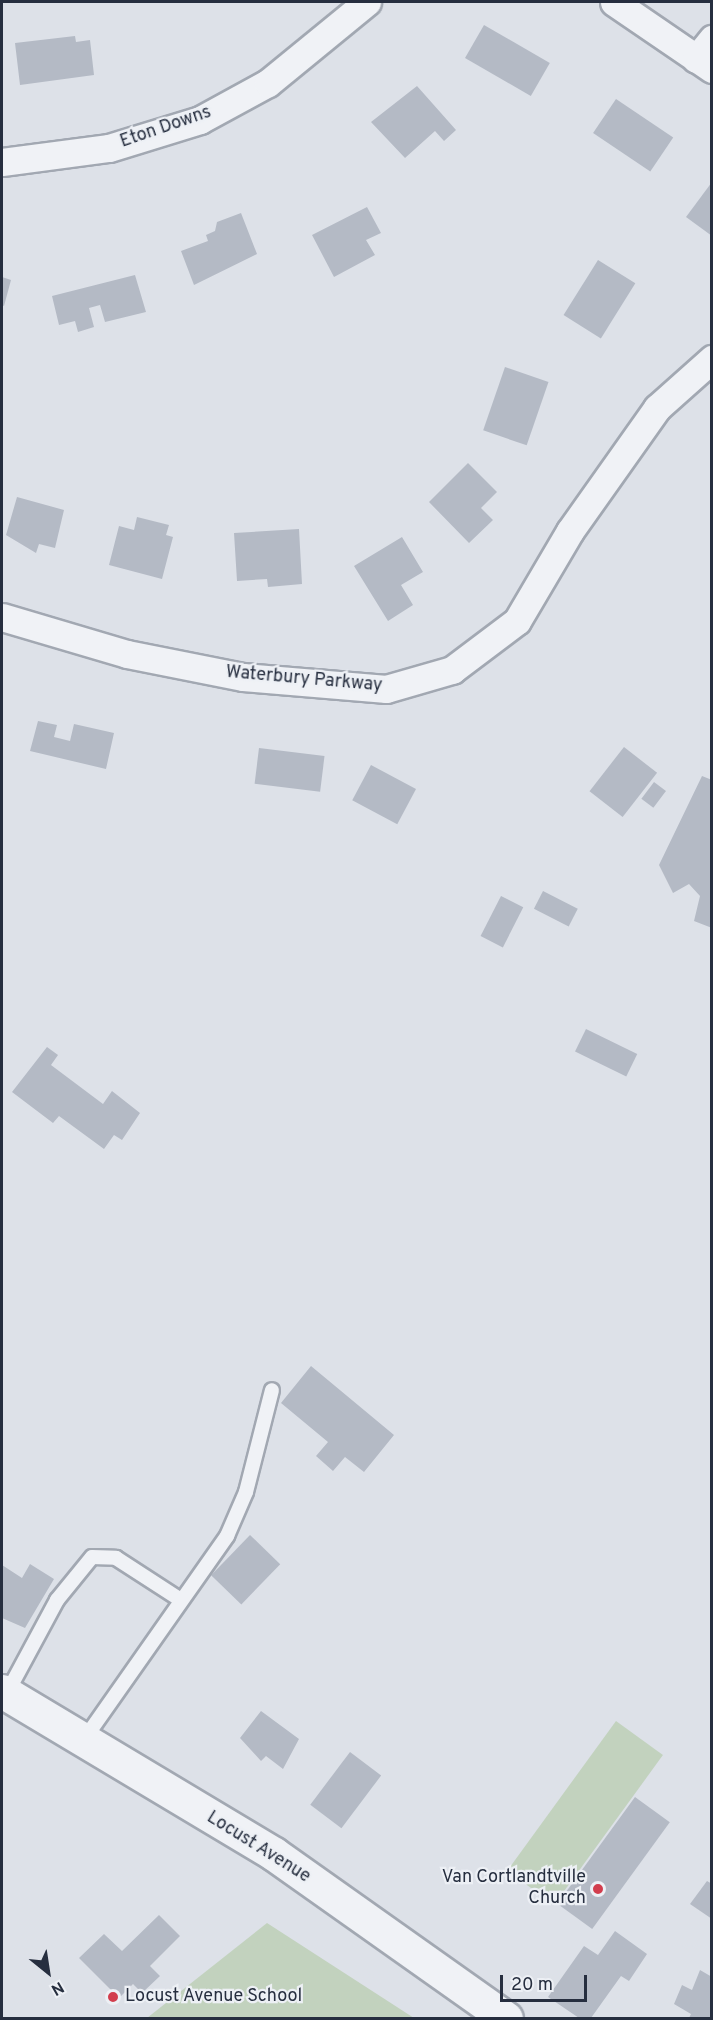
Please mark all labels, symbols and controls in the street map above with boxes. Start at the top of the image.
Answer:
street label: Eton Downs [118,102,214,154]
street label: Waterbury Parkway [225,662,383,698]
street label: Locust Avenue [202,1807,314,1889]
place label: Van Cortlandtville Church [442,1868,586,1910]
marker: Van Cortlandtville Church [591,1882,605,1896]
north arrow [18,1942,78,2002]
scale bar [503,1963,590,2001]
text: 20 m [511,1974,553,1997]
text: N [47,1976,67,1999]
place label: Locust Avenue School [125,1986,303,2008]
marker: Locust Avenue School [106,1990,120,2004]

